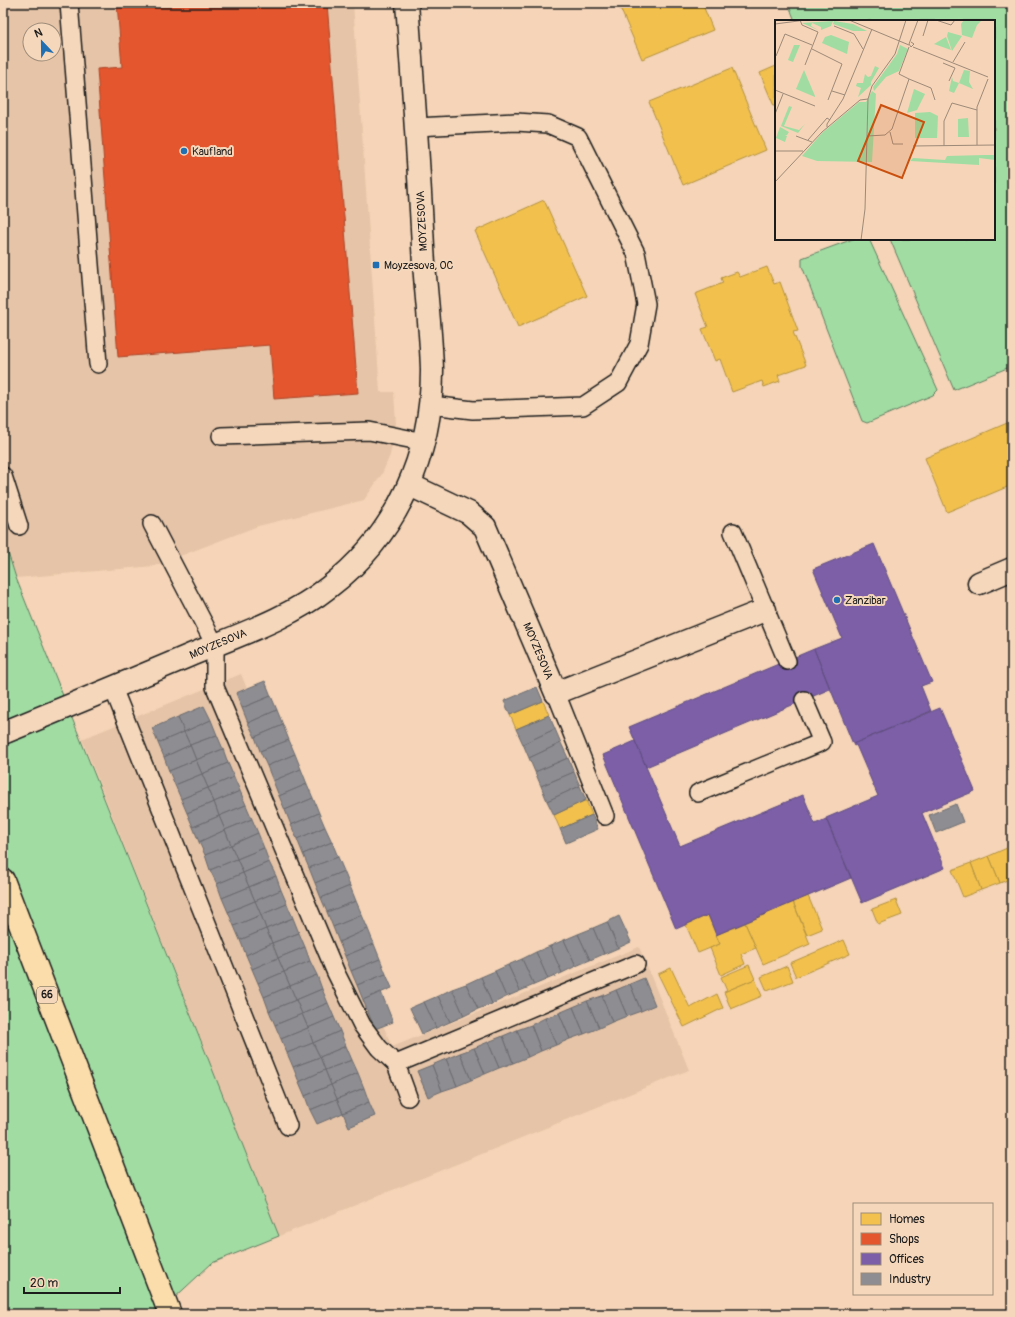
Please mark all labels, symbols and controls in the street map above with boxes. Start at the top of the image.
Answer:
inset map [775,20,995,240]
north arrow [22,22,62,62]
text: N [33,26,45,41]
place label: Kaufland [192,145,233,158]
marker: Kaufland [179,146,189,156]
street label: MOYZESOVA [414,190,430,252]
place label: Moyzesova, OC [384,259,454,272]
marker: Moyzesova, OC [371,260,381,270]
place label: Zanzibar [845,594,886,607]
marker: Zanzibar [832,595,842,605]
street label: MOYZESOVA [520,621,556,681]
street label: MOYZESOVA [188,626,248,662]
road number: 66 [37,987,57,1003]
legend [853,1203,993,1295]
text: Homes [889,1212,925,1227]
text: Shops [889,1232,920,1247]
text: Offices [889,1252,925,1267]
scale bar [24,1269,120,1295]
text: Industry [889,1272,931,1287]
text: 20 m [30,1276,59,1291]

